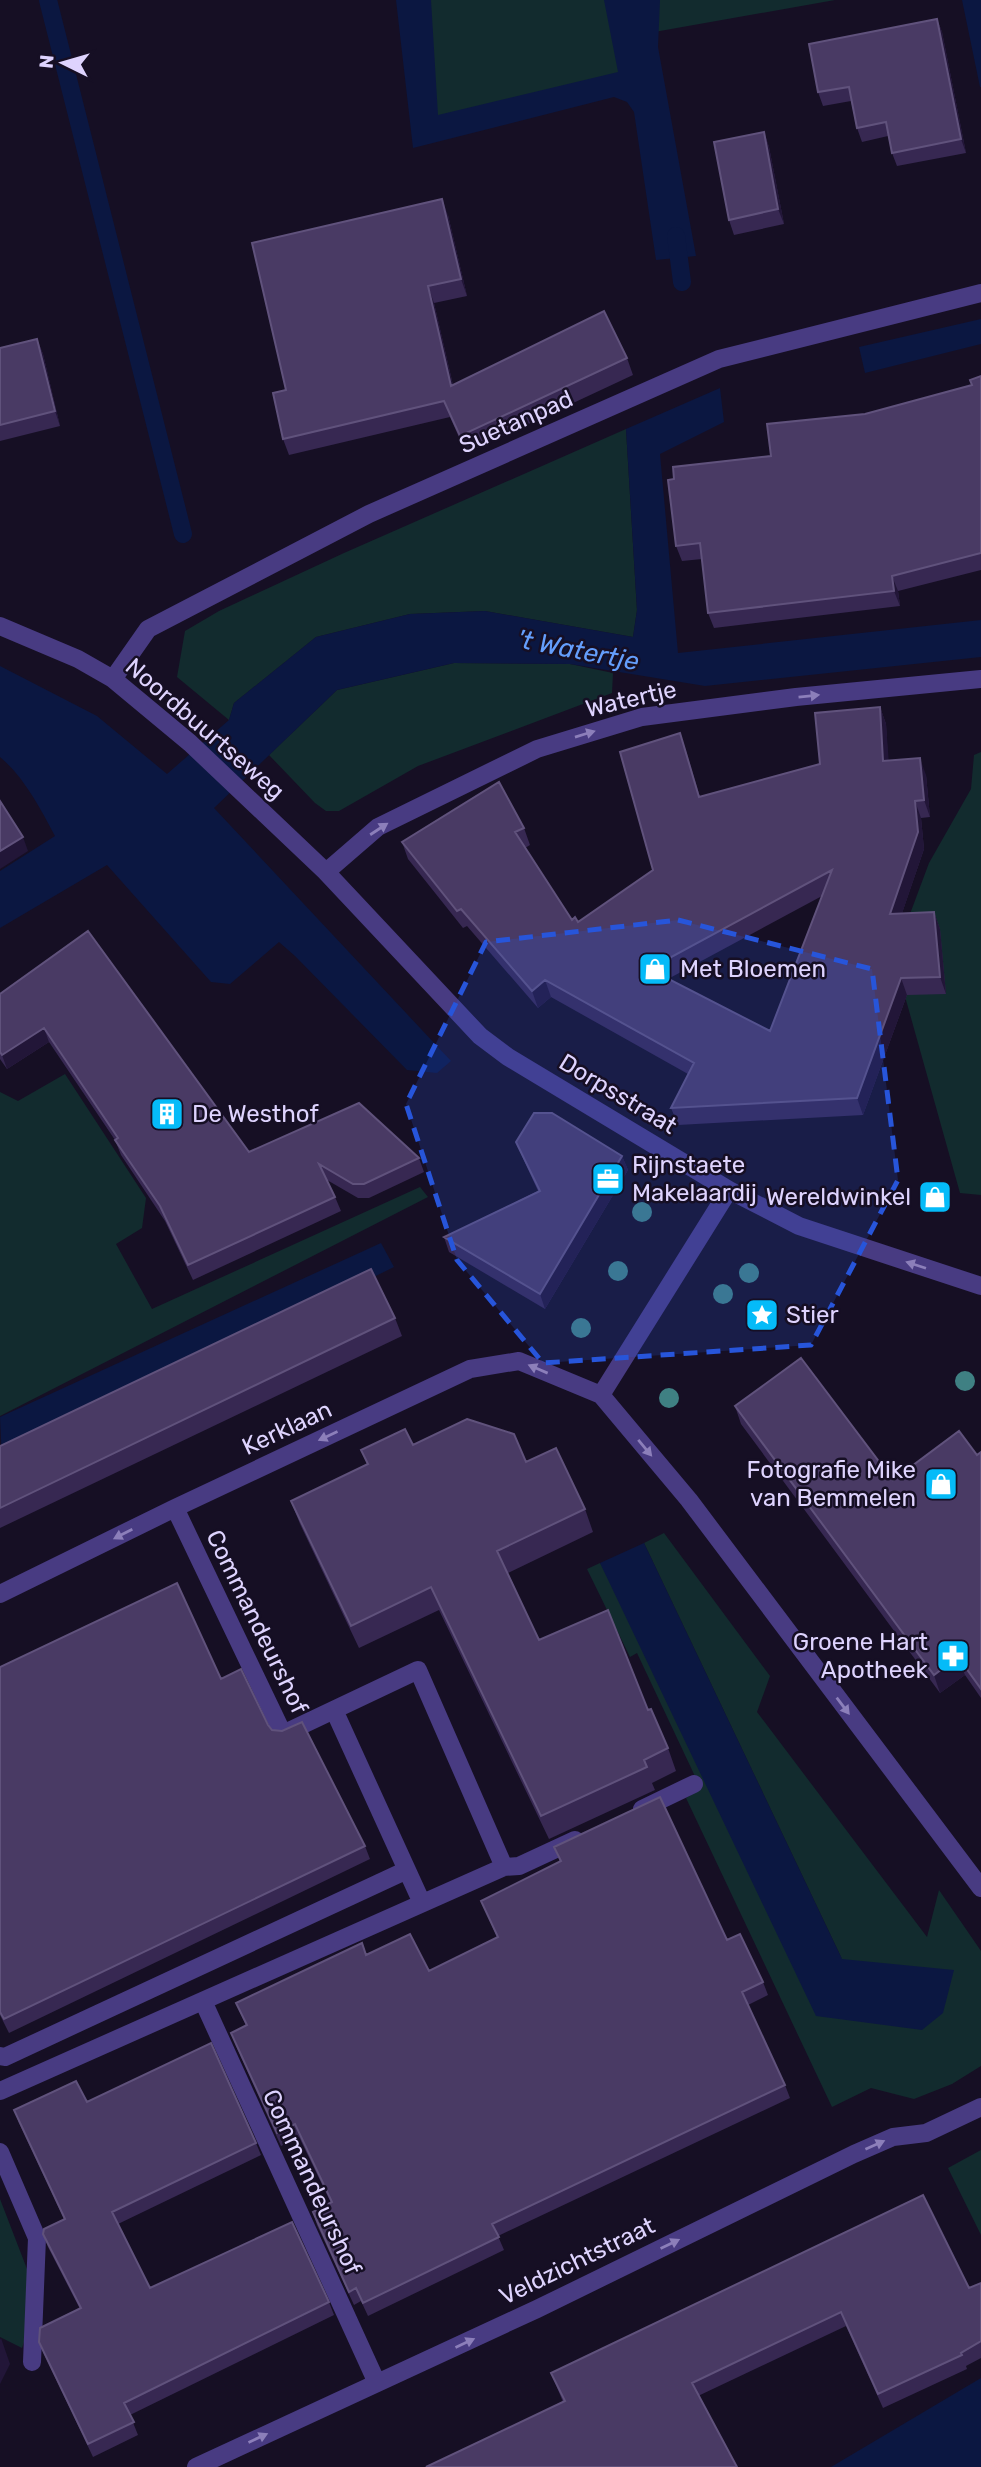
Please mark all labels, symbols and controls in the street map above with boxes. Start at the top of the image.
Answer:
north arrow [28,28,98,98]
text: N [35,54,59,69]
street label: Suetanpad [455,384,577,460]
water label: 't Watertje [514,623,642,678]
street label: Noordbuurtseweg [120,652,290,806]
street label: Watertje [583,675,679,723]
one-way arrow [798,690,820,701]
one-way arrow [575,729,596,739]
one-way arrow [369,822,389,835]
shop icon: Met Bloemen [636,950,674,988]
place label: Met Bloemen [680,955,826,983]
street label: Dorpsstraat [554,1048,682,1140]
building icon: De Westhof [148,1095,186,1133]
place label: De Westhof [192,1100,319,1128]
place label: Rijnstaete Makelaardij [632,1151,757,1207]
office icon: Rijnstaete Makelaardij [589,1160,627,1198]
shop icon: Wereldwinkel [916,1178,954,1216]
place label: Wereldwinkel [766,1183,911,1211]
one-way arrow [906,1259,927,1270]
place icon: Stier [743,1296,781,1334]
place label: Stier [786,1301,839,1329]
one-way arrow [528,1363,549,1374]
street label: Kerklaan [238,1395,336,1461]
one-way arrow [318,1430,338,1441]
one-way arrow [637,1439,652,1456]
place label: Fotografie Mike van Bemmelen [746,1456,916,1512]
shop icon: Fotografie Mike van Bemmelen [922,1465,960,1503]
street label: Commandeurshof [200,1525,314,1719]
one-way arrow [113,1528,133,1540]
place label: Groene Hart Apotheek [793,1628,929,1684]
pharmacy icon: Groene Hart Apotheek [934,1637,972,1675]
one-way arrow [836,1696,850,1715]
street label: Commandeurshof [257,2085,368,2280]
one-way arrow [864,2139,885,2150]
street label: Veldzichtstraat [495,2211,659,2311]
one-way arrow [660,2238,680,2250]
one-way arrow [455,2337,475,2348]
one-way arrow [248,2432,268,2444]

